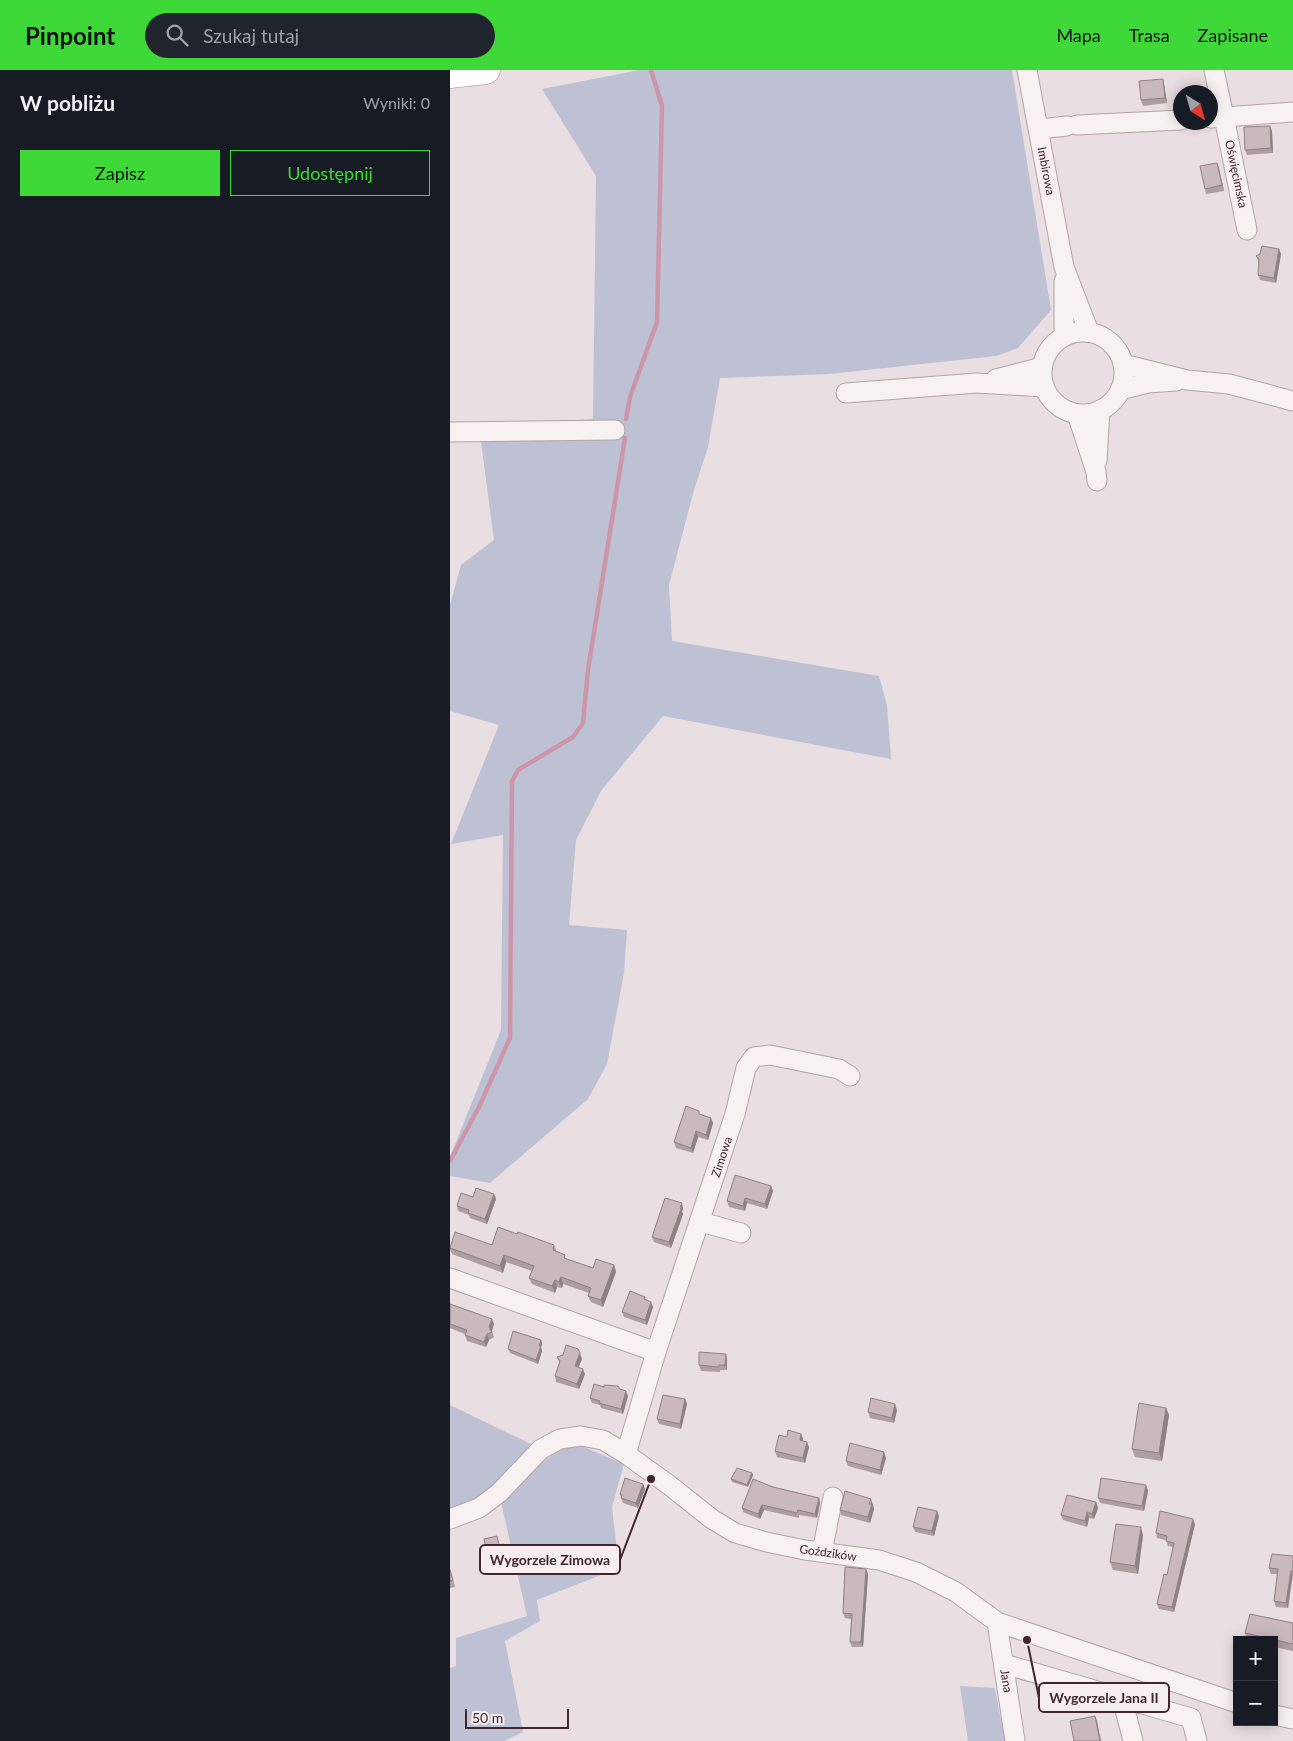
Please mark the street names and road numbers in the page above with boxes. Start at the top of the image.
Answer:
street label: Oświęcimska [1222,139,1251,209]
street label: Imbirowa [1034,145,1059,196]
street label: Zimowa [708,1135,735,1179]
street label: Goździków [798,1541,858,1564]
street label: Jana [997,1668,1016,1694]

